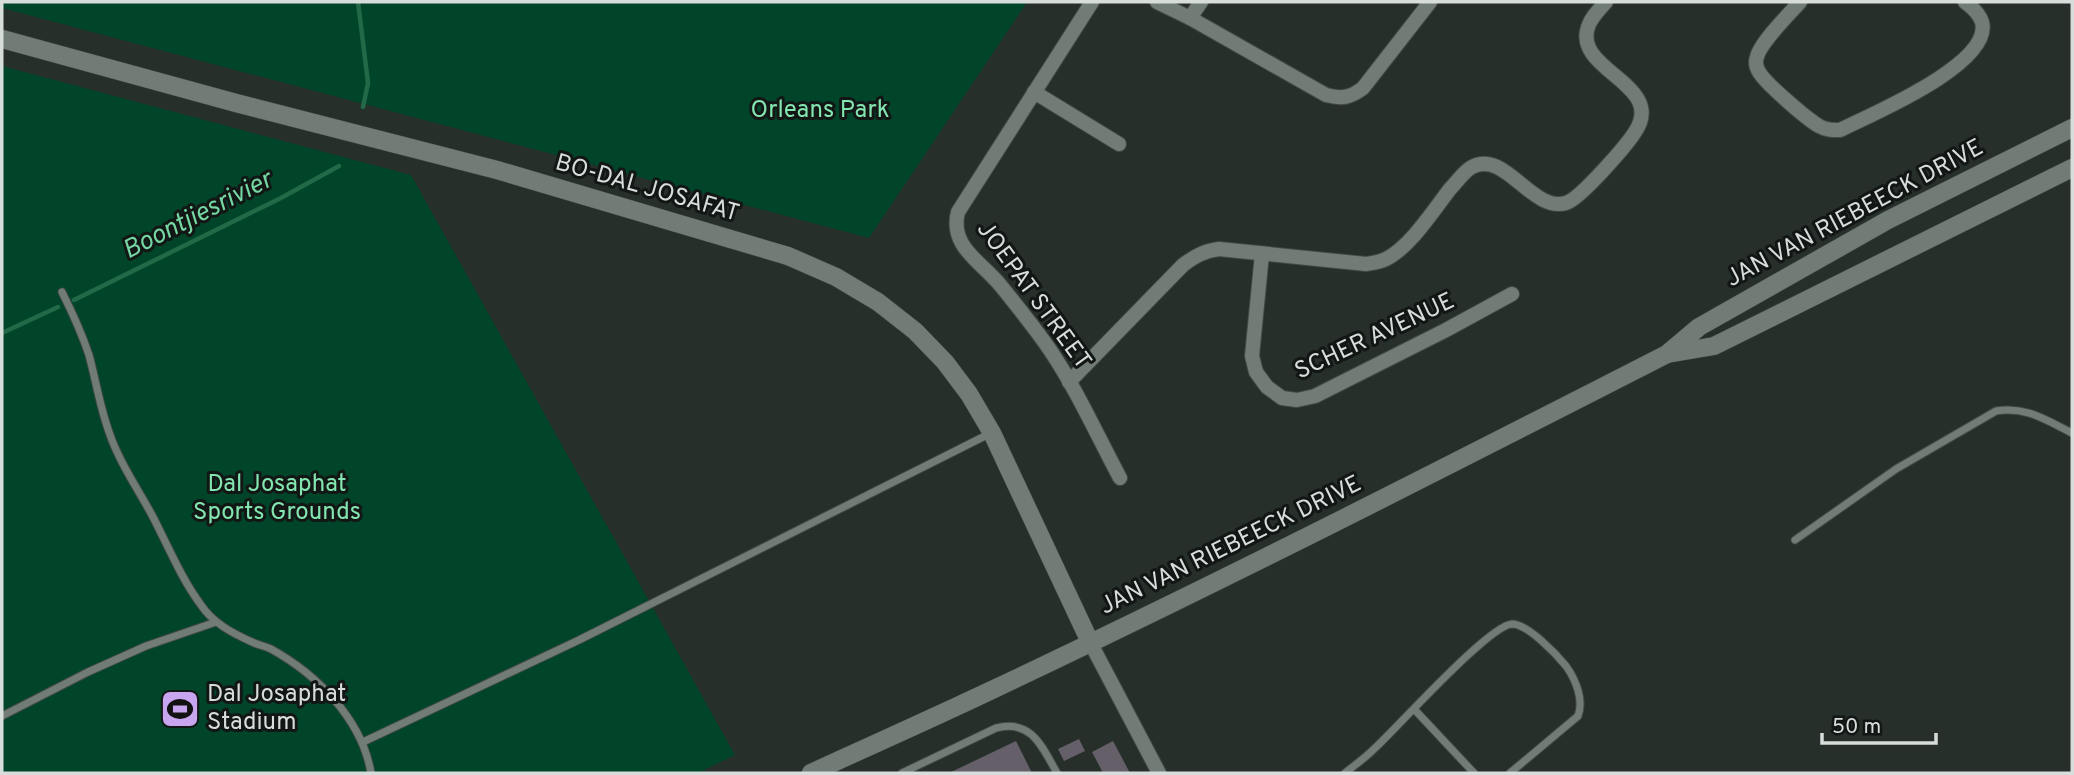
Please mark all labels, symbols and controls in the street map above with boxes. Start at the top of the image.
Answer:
park label: Orleans Park [751,96,889,126]
street label: JAN VAN RIEBEECK DRIVE [1721,133,1989,295]
street label: BO-DAL JOSAFAT [552,148,742,230]
water label: Boontjiesrivier [118,163,280,268]
street label: JOEPAT STREET [969,216,1097,376]
street label: SCHER AVENUE [1290,287,1460,387]
park label: Dal Josaphat Sports Grounds [193,470,361,528]
street label: JAN VAN RIEBEECK DRIVE [1095,470,1367,622]
place label: Dal Josaphat Stadium [207,680,346,738]
sports icon: Dal Josaphat Stadium [159,688,201,730]
scale bar [1822,702,1936,746]
text: 50 m [1832,714,1881,741]

